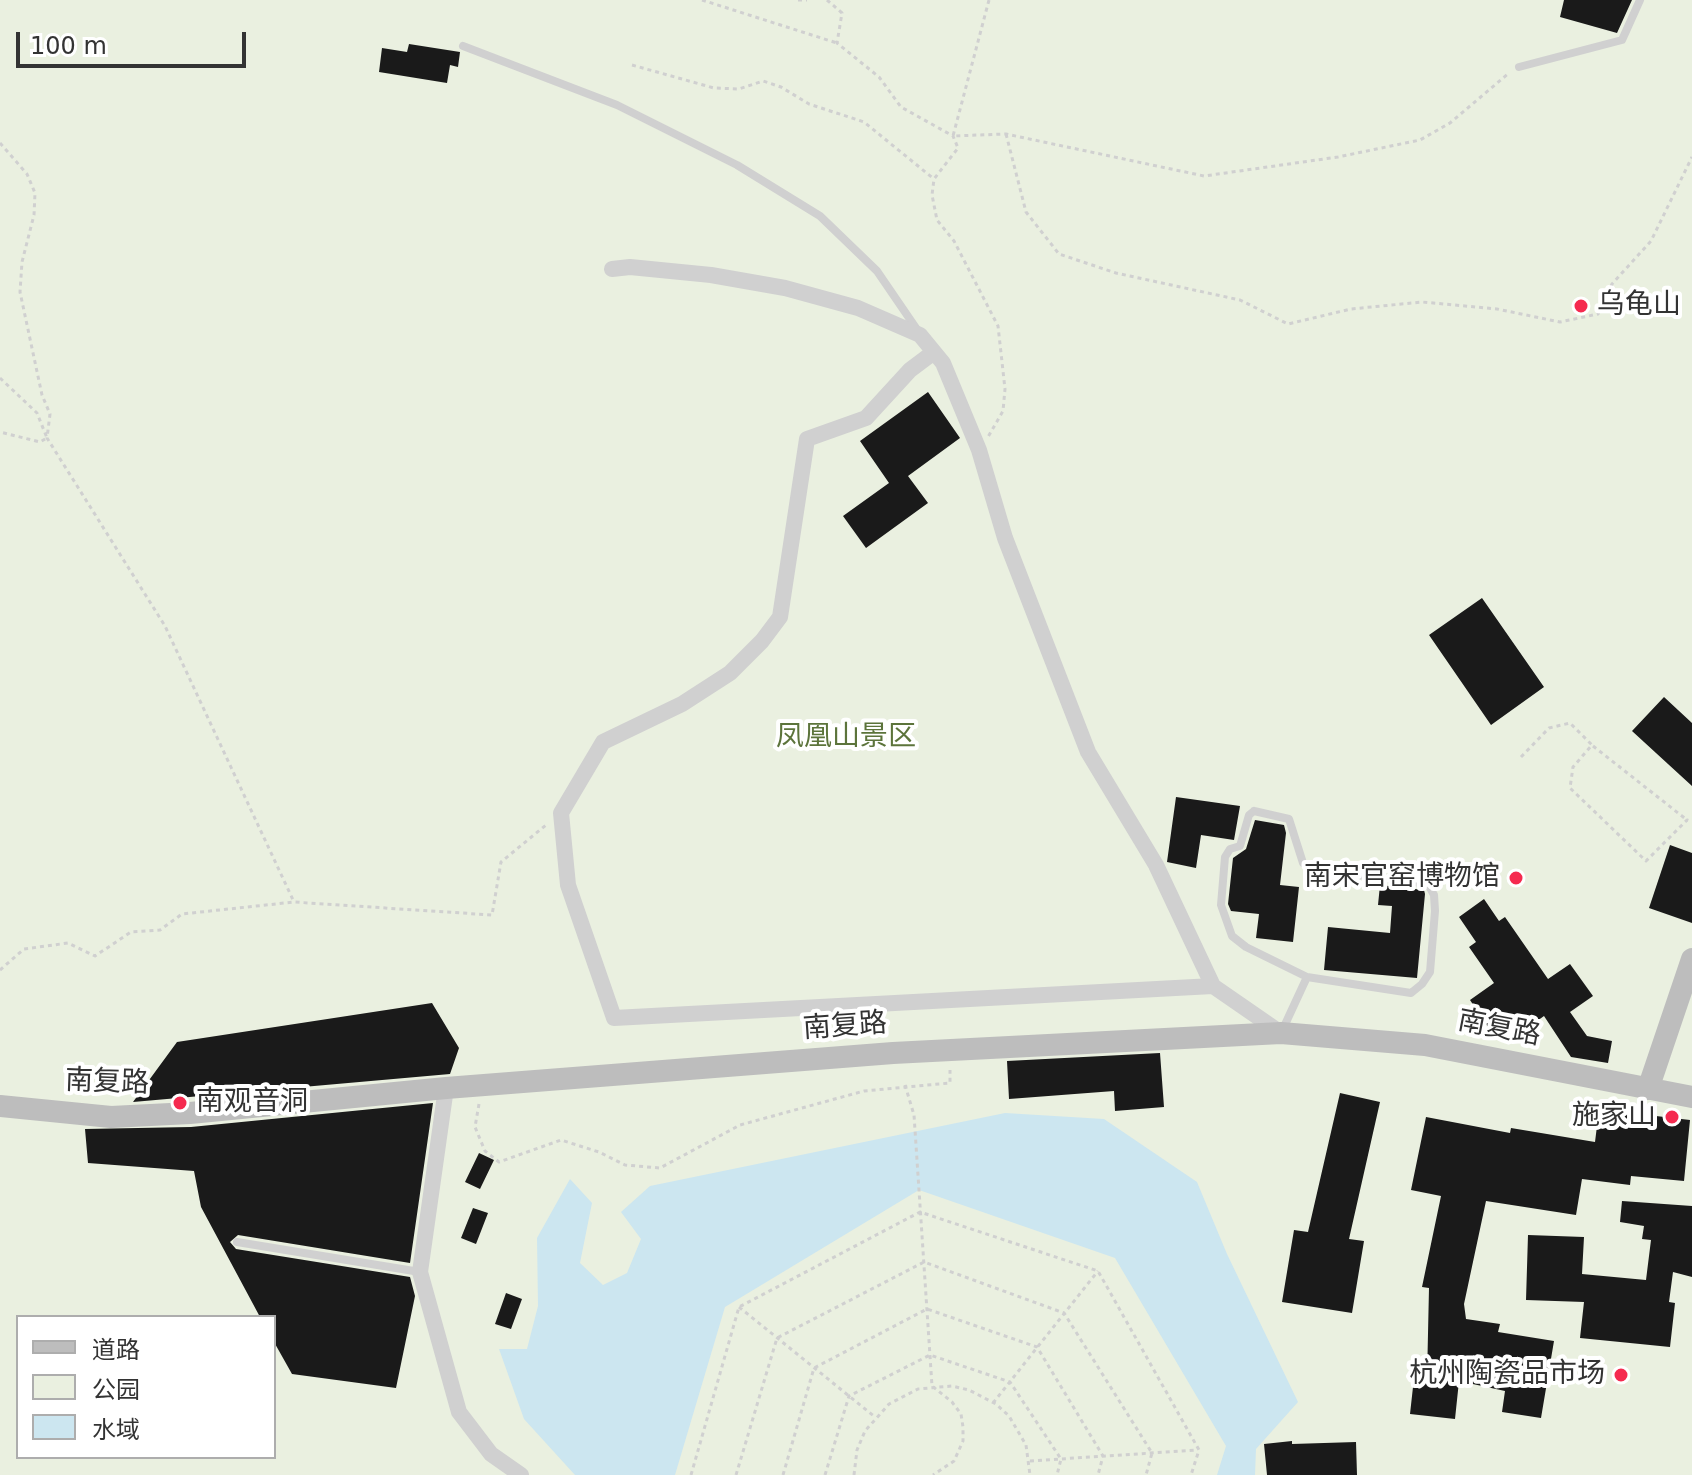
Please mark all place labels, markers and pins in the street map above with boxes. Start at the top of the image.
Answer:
place label: 乌龟山 [1597,289,1681,323]
marker: 乌龟山 [1572,297,1590,315]
place label: 南宋官窑博物馆 [1304,861,1500,895]
marker: 南宋官窑博物馆 [1507,869,1525,887]
place label: 南观音洞 [196,1086,308,1120]
marker: 南观音洞 [171,1094,189,1112]
place label: 施家山 [1572,1100,1656,1134]
marker: 施家山 [1663,1108,1681,1126]
place label: 杭州陶瓷品市场 [1409,1358,1605,1392]
marker: 杭州陶瓷品市场 [1612,1366,1630,1384]

